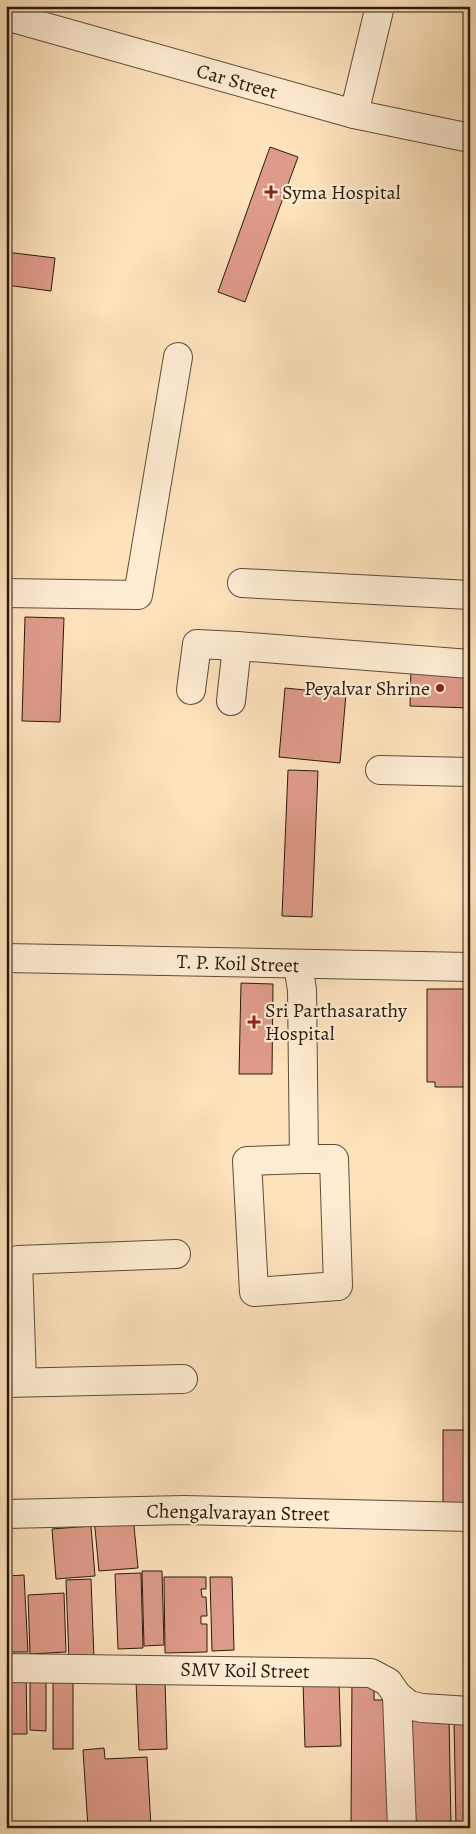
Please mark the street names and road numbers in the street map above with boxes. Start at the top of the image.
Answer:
street label: Car Street [193,57,281,106]
street label: T. P. Koil Street [176,948,300,979]
street label: Chengalvarayan Street [146,1497,330,1528]
street label: SMV Koil Street [180,1656,310,1685]

